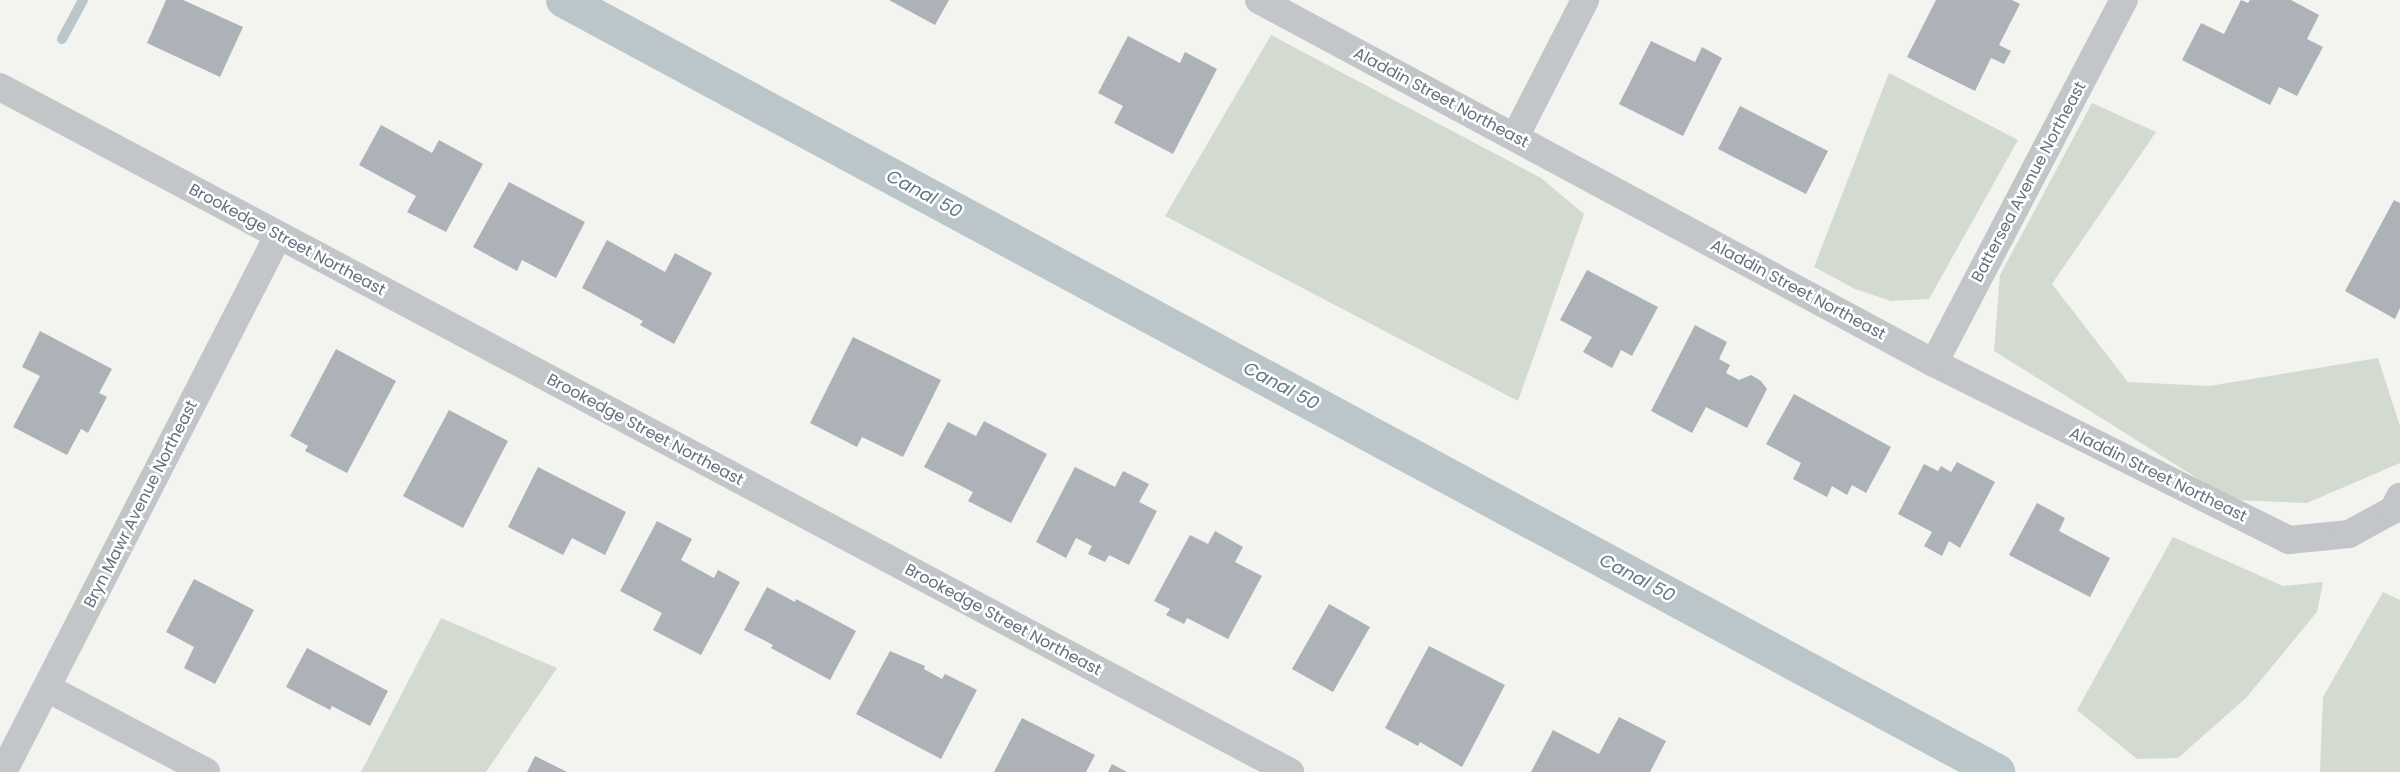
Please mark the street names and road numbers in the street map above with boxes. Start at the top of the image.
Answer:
street label: Aladdin Street Northeast [1350,44,1532,152]
street label: Battersea Avenue Northeast [1968,78,2090,286]
street label: Brookedge Street Northeast [185,180,389,300]
street label: Aladdin Street Northeast [1707,236,1889,344]
street label: Brookedge Street Northeast [543,370,747,490]
street label: Bryn Mawr Avenue Northeast [80,397,202,611]
street label: Aladdin Street Northeast [2066,424,2250,526]
street label: Brookedge Street Northeast [901,560,1105,680]

